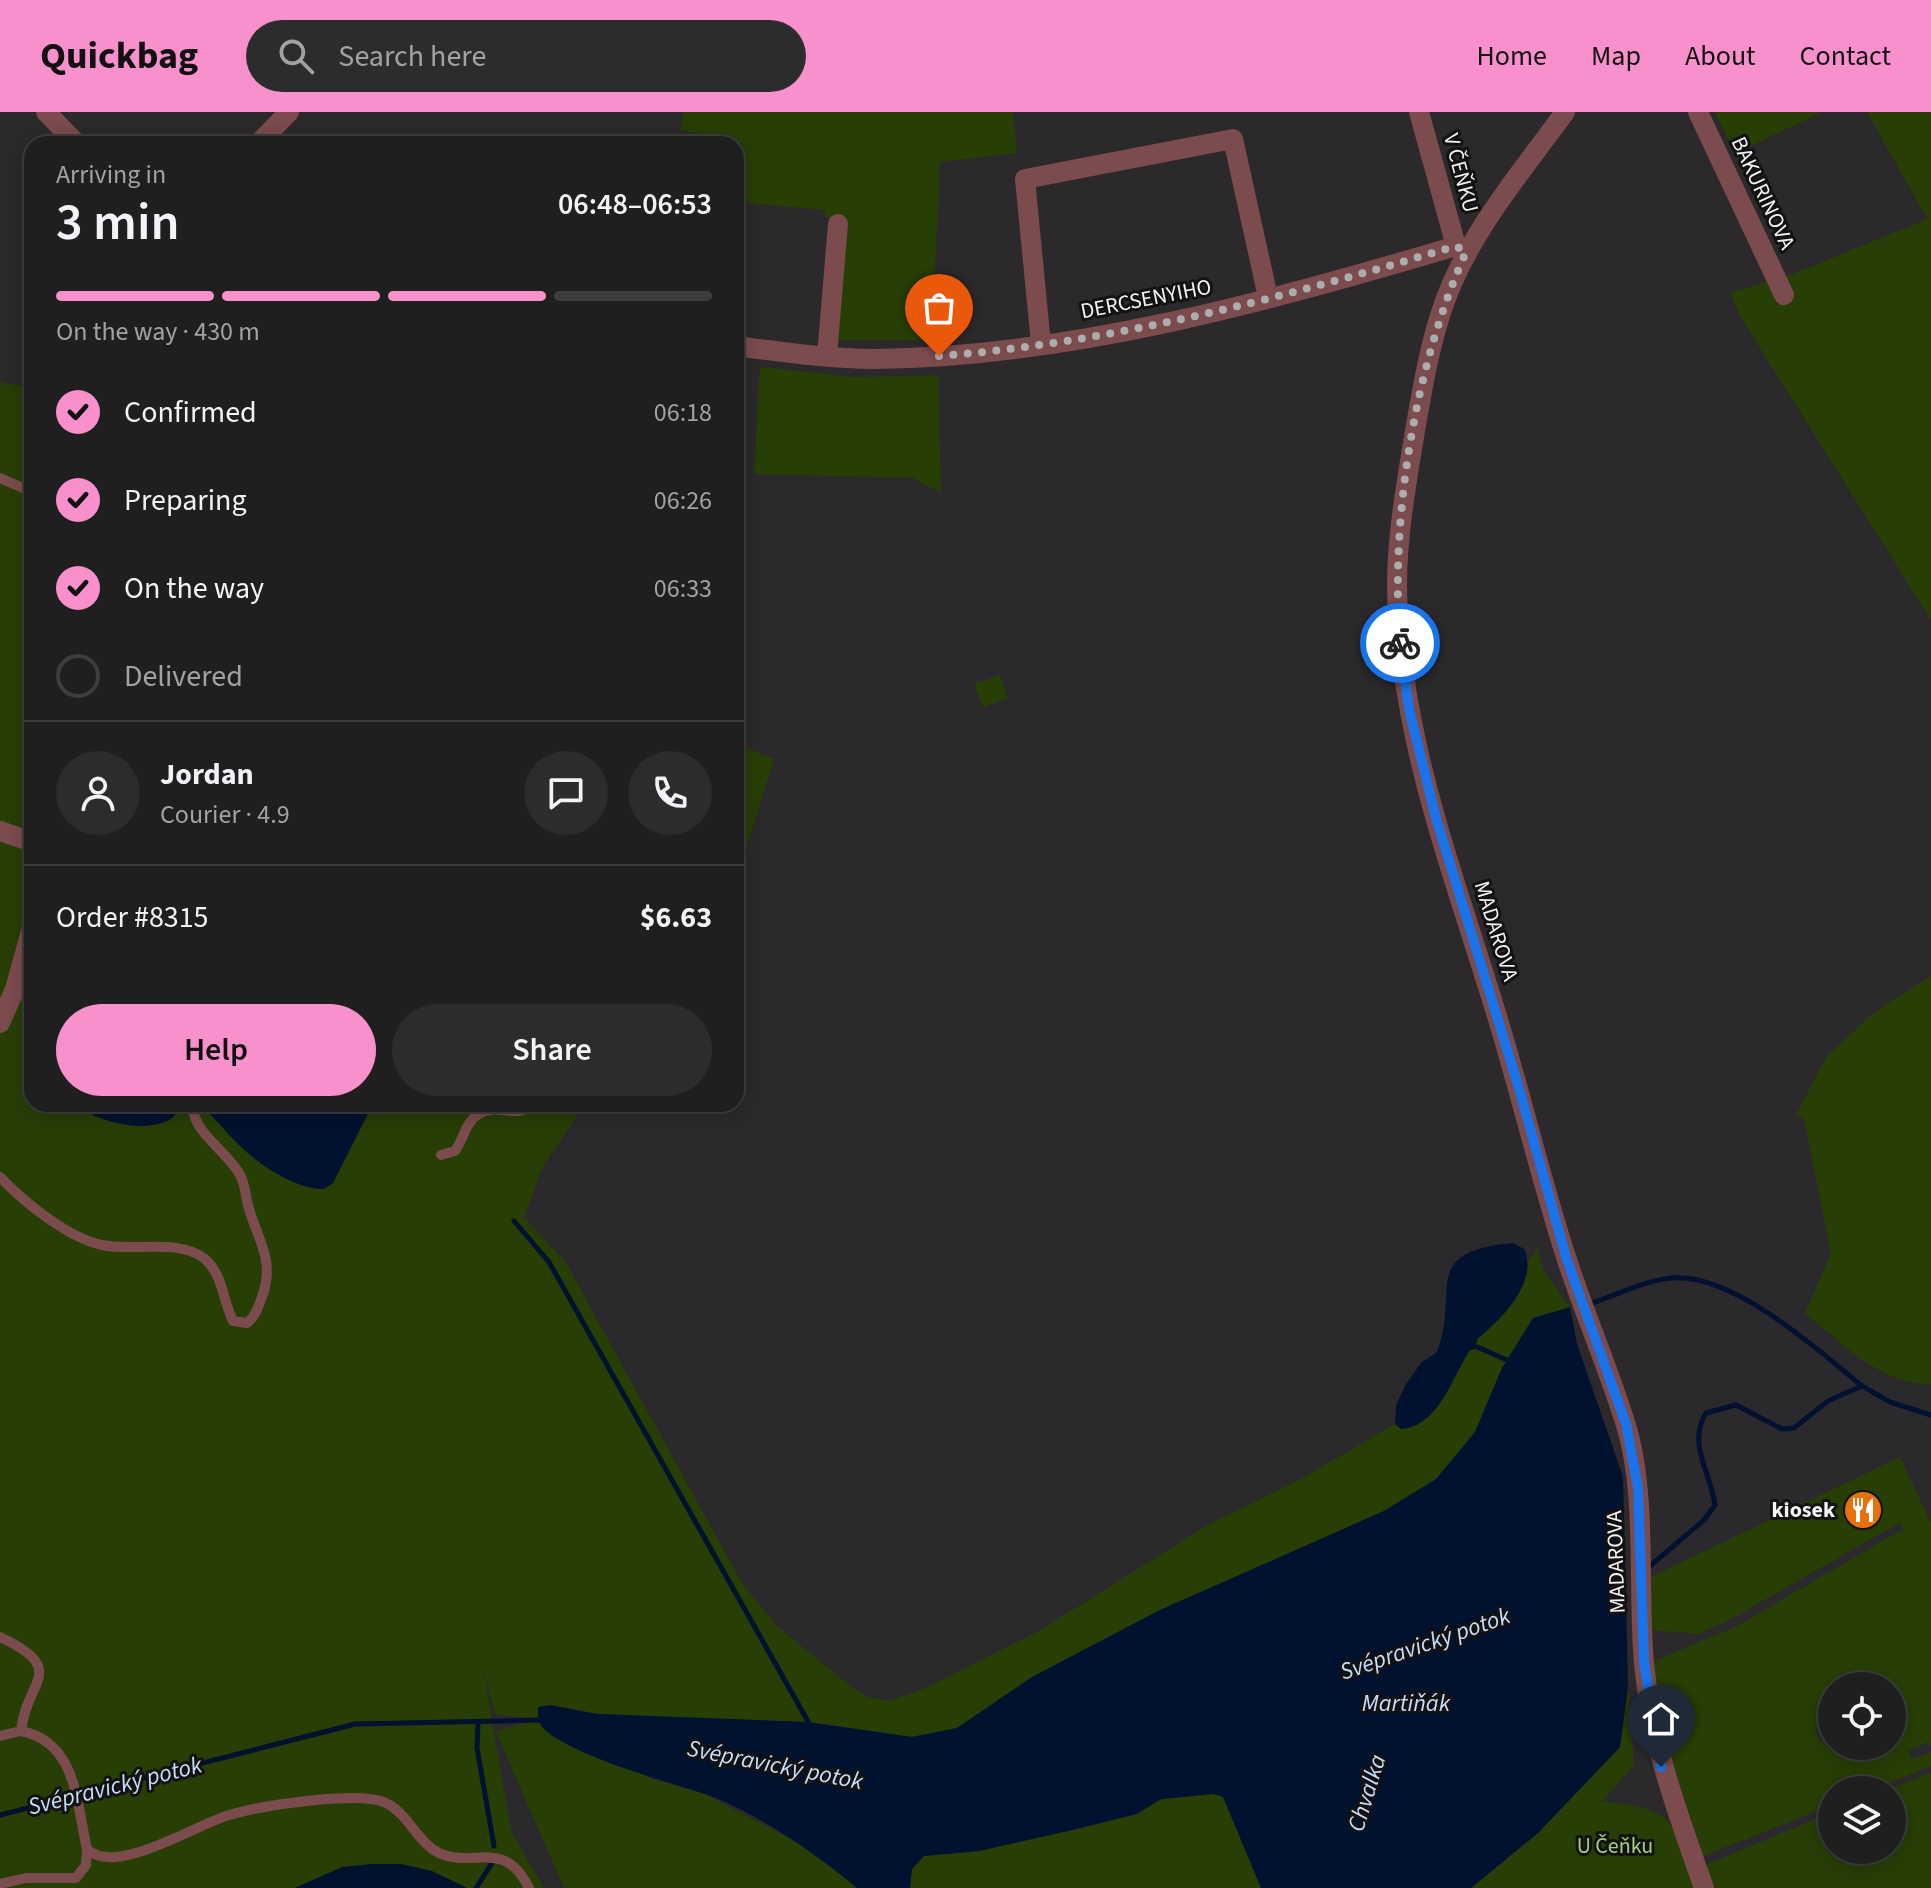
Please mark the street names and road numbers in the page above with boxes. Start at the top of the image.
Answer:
street label: V ČEŇKU [1435,130,1487,216]
street label: BAKURINOVA [1723,131,1803,255]
street label: DERCSENYIHO [1078,271,1214,327]
street label: MADAROVA [1466,877,1526,985]
street label: MADAROVA [1598,1510,1634,1614]

